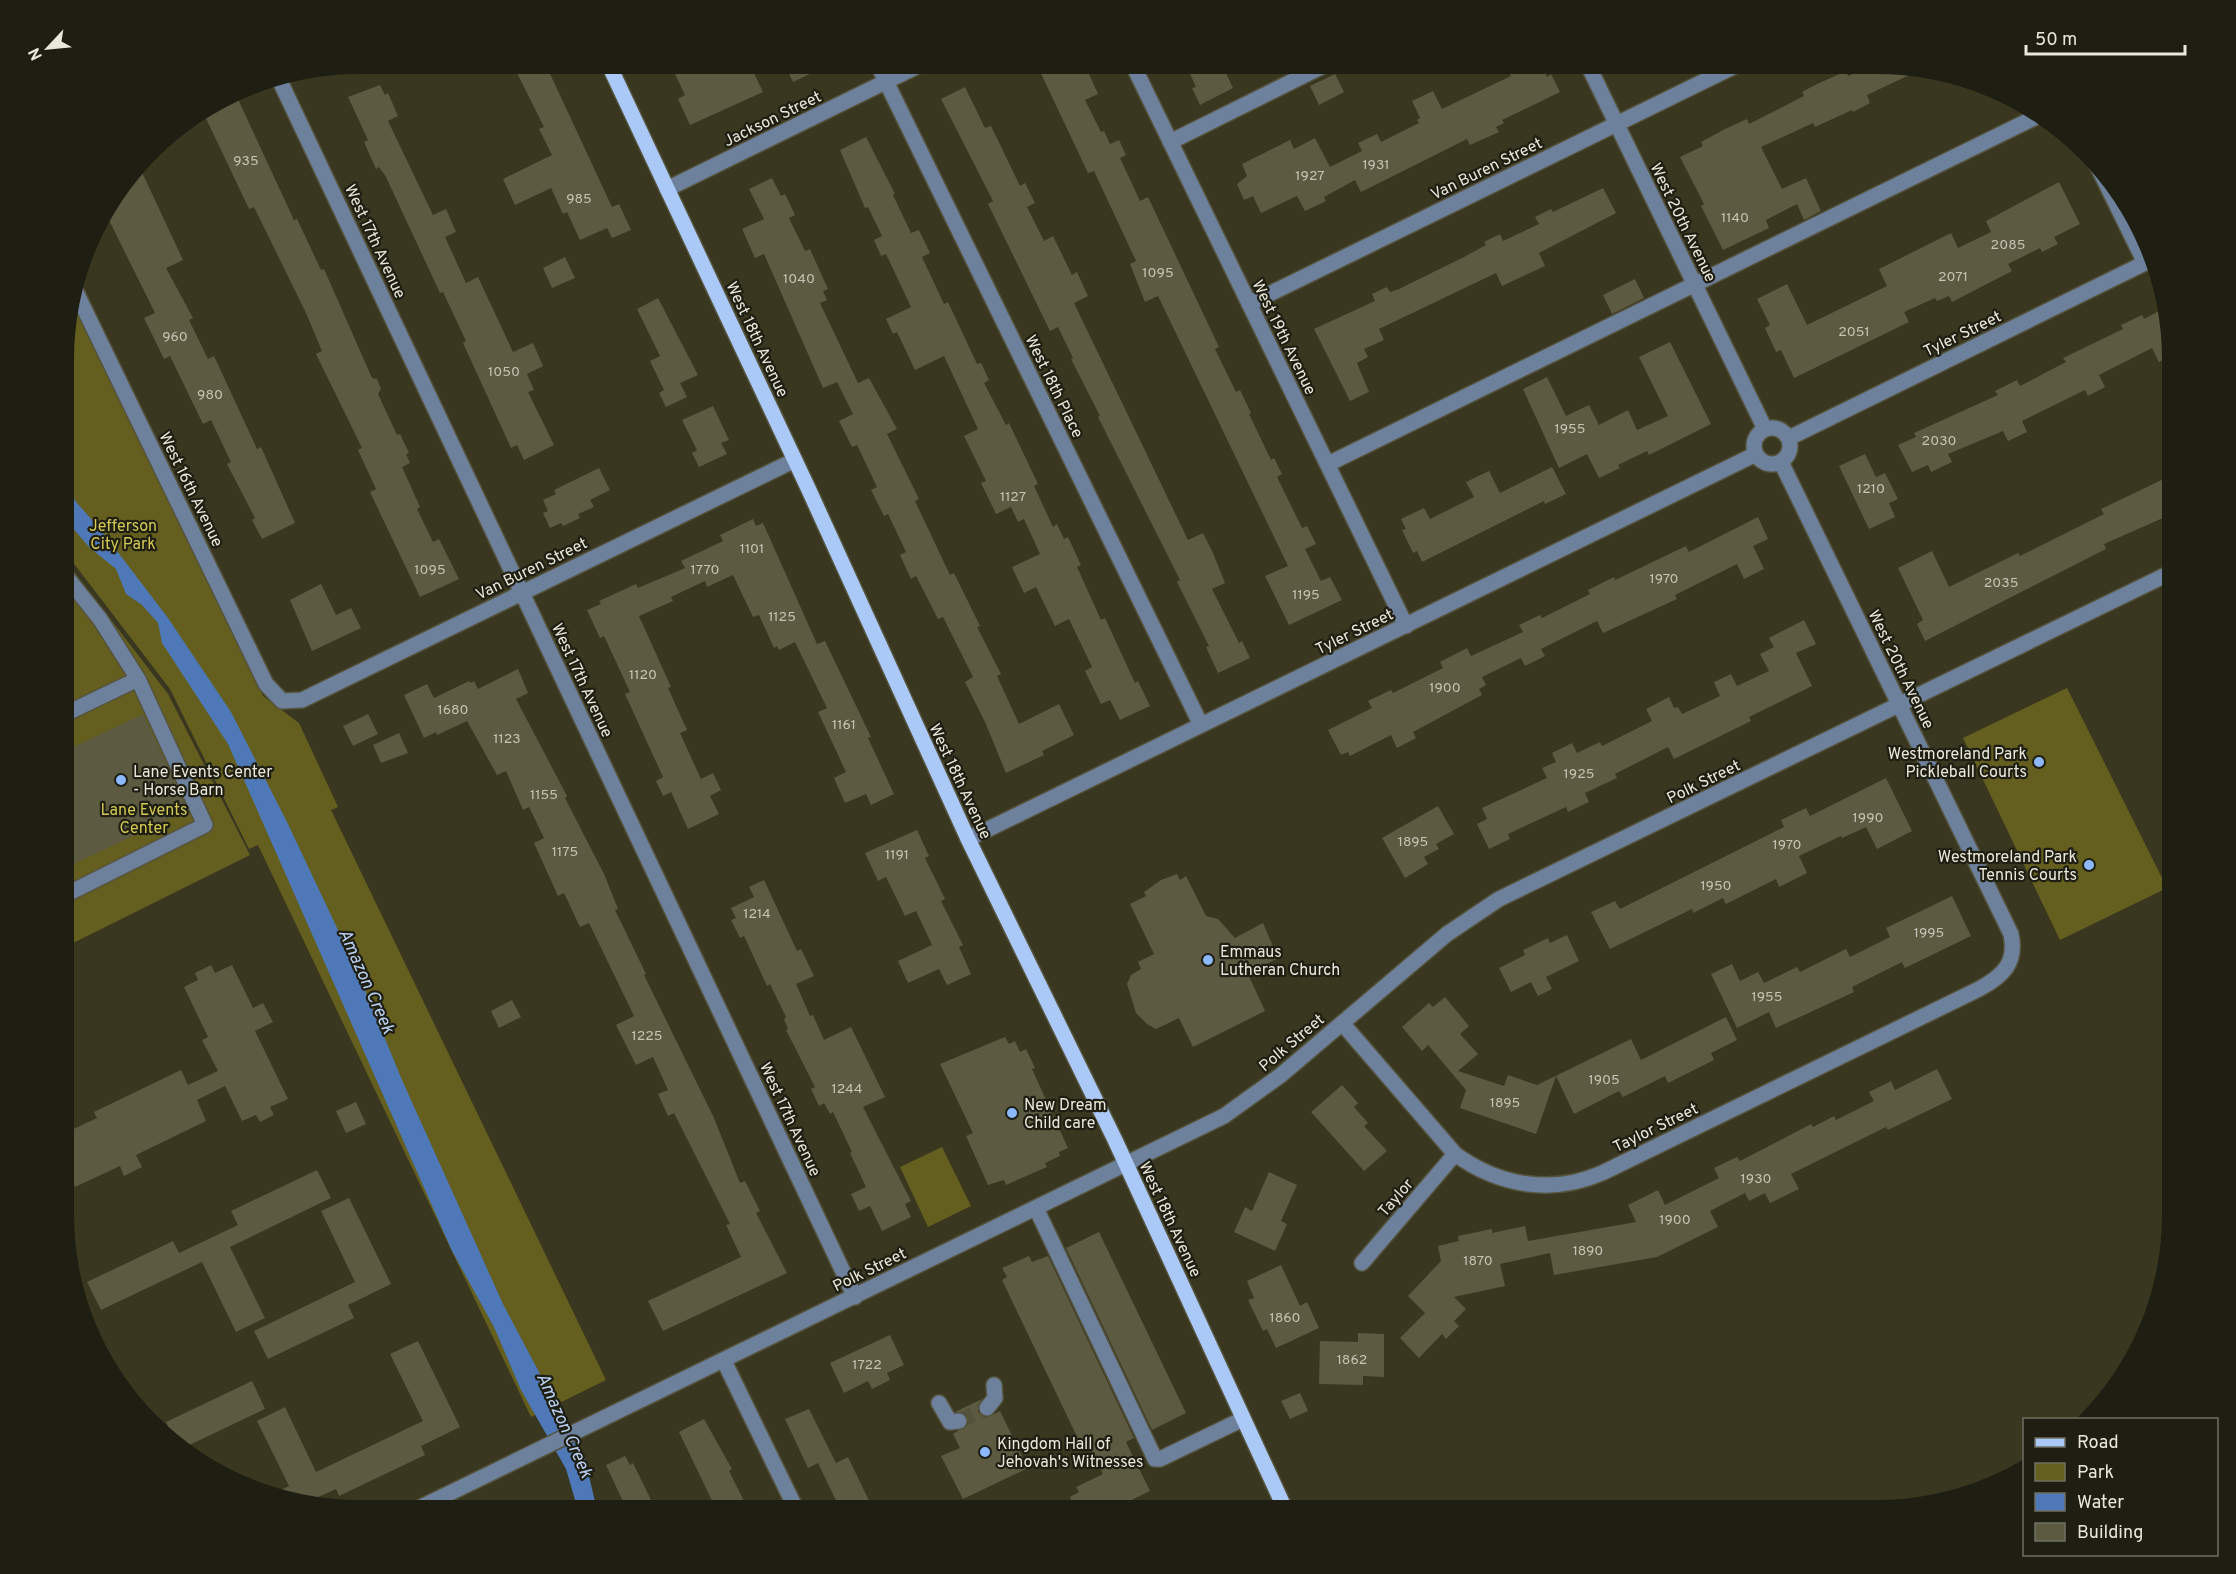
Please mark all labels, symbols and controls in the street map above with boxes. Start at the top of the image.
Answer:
north arrow [18,18,78,78]
scale bar [2026,18,2185,56]
text: 50 m [2035,29,2077,52]
text: N [25,44,48,63]
street label: Jackson Street [721,87,825,152]
street label: Van Buren Street [1428,134,1546,205]
house number: 935 [233,153,259,170]
house number: 1931 [1362,157,1390,174]
street label: West 20th Avenue [1645,160,1720,286]
house number: 1927 [1295,168,1325,185]
street label: West 17th Avenue [339,181,409,302]
house number: 985 [566,191,592,208]
house number: 1140 [1721,210,1749,227]
house number: 2085 [1991,237,2025,254]
house number: 1095 [1142,265,1174,282]
house number: 2071 [1938,269,1968,286]
house number: 1040 [783,271,815,288]
street label: West 19th Avenue [1247,277,1320,399]
street label: West 18th Avenue [721,279,792,401]
street label: Tyler Street [1921,307,2005,362]
house number: 2051 [1838,324,1870,341]
house number: 960 [162,329,188,346]
street label: West 18th Place [1020,332,1087,442]
house number: 1050 [488,364,520,381]
house number: 980 [197,387,223,404]
house number: 1955 [1555,421,1585,438]
street label: West 16th Avenue [154,429,227,551]
house number: 2030 [1922,433,1956,450]
house number: 1210 [1857,481,1885,498]
house number: 1127 [1000,489,1026,506]
park label: Jefferson City Park [89,517,157,555]
street label: Van Buren Street [473,534,591,605]
house number: 1101 [740,541,764,558]
house number: 1095 [414,562,446,579]
house number: 1770 [691,562,719,579]
house number: 1970 [1649,571,1679,588]
house number: 2035 [1984,575,2018,592]
house number: 1195 [1292,587,1320,604]
street label: Tyler Street [1313,605,1397,660]
street label: West 20th Avenue [1863,607,1938,733]
house number: 1125 [768,609,796,626]
street label: West 17th Avenue [546,620,616,741]
house number: 1120 [629,667,657,684]
house number: 1900 [1429,680,1461,697]
house number: 1680 [438,702,468,719]
house number: 1161 [832,717,856,734]
street label: West 18th Avenue [924,721,995,843]
house number: 1123 [493,731,521,748]
place label: Westmoreland Park Pickleball Courts [1888,745,2027,783]
marker: Westmoreland Park Pickleball Courts [2032,755,2046,769]
street label: Polk Street [1664,756,1744,809]
place label: Lane Events Center - Horse Barn [133,763,273,801]
house number: 1925 [1564,766,1594,783]
marker: Lane Events Center - Horse Barn [114,773,128,787]
house number: 1155 [530,787,558,804]
park label: Lane Events Center [101,801,187,839]
house number: 1990 [1853,810,1883,827]
house number: 1895 [1398,834,1428,851]
house number: 1970 [1772,837,1802,854]
house number: 1175 [552,844,578,861]
house number: 1191 [885,847,909,864]
place label: Westmoreland Park Tennis Courts [1938,848,2077,886]
marker: Westmoreland Park Tennis Courts [2082,858,2096,872]
house number: 1950 [1700,878,1732,895]
house number: 1214 [743,906,771,923]
water label: Amazon Creek [332,925,399,1039]
house number: 1995 [1914,925,1944,942]
place label: Emmaus Lutheran Church [1220,943,1340,981]
marker: Emmaus Lutheran Church [1201,953,1215,967]
house number: 1955 [1752,989,1782,1006]
street label: Polk Street [1255,1010,1329,1077]
house number: 1225 [631,1028,663,1045]
street label: West 17th Avenue [754,1059,824,1180]
house number: 1905 [1588,1072,1620,1089]
house number: 1244 [831,1081,863,1098]
house number: 1895 [1490,1095,1520,1112]
place label: New Dream Child care [1024,1096,1107,1134]
street label: Taylor Street [1610,1100,1702,1158]
marker: New Dream Child care [1005,1106,1019,1120]
street label: West 18th Avenue [1134,1159,1205,1281]
house number: 1930 [1741,1171,1771,1188]
street label: Taylor [1374,1175,1419,1222]
house number: 1900 [1659,1212,1691,1229]
house number: 1890 [1573,1243,1603,1260]
street label: Polk Street [830,1244,910,1297]
house number: 1870 [1463,1253,1493,1270]
house number: 1860 [1269,1310,1301,1327]
house number: 1862 [1337,1352,1367,1369]
house number: 1722 [852,1357,882,1374]
water label: Amazon Creek [530,1369,597,1483]
legend [2023,1418,2218,1556]
text: Road [2077,1432,2119,1455]
place label: Kingdom Hall of Jehovah's Witnesses [997,1435,1144,1473]
marker: Kingdom Hall of Jehovah's Witnesses [978,1445,992,1459]
text: Park [2077,1462,2114,1485]
text: Water [2077,1492,2124,1515]
text: Building [2077,1522,2143,1545]

